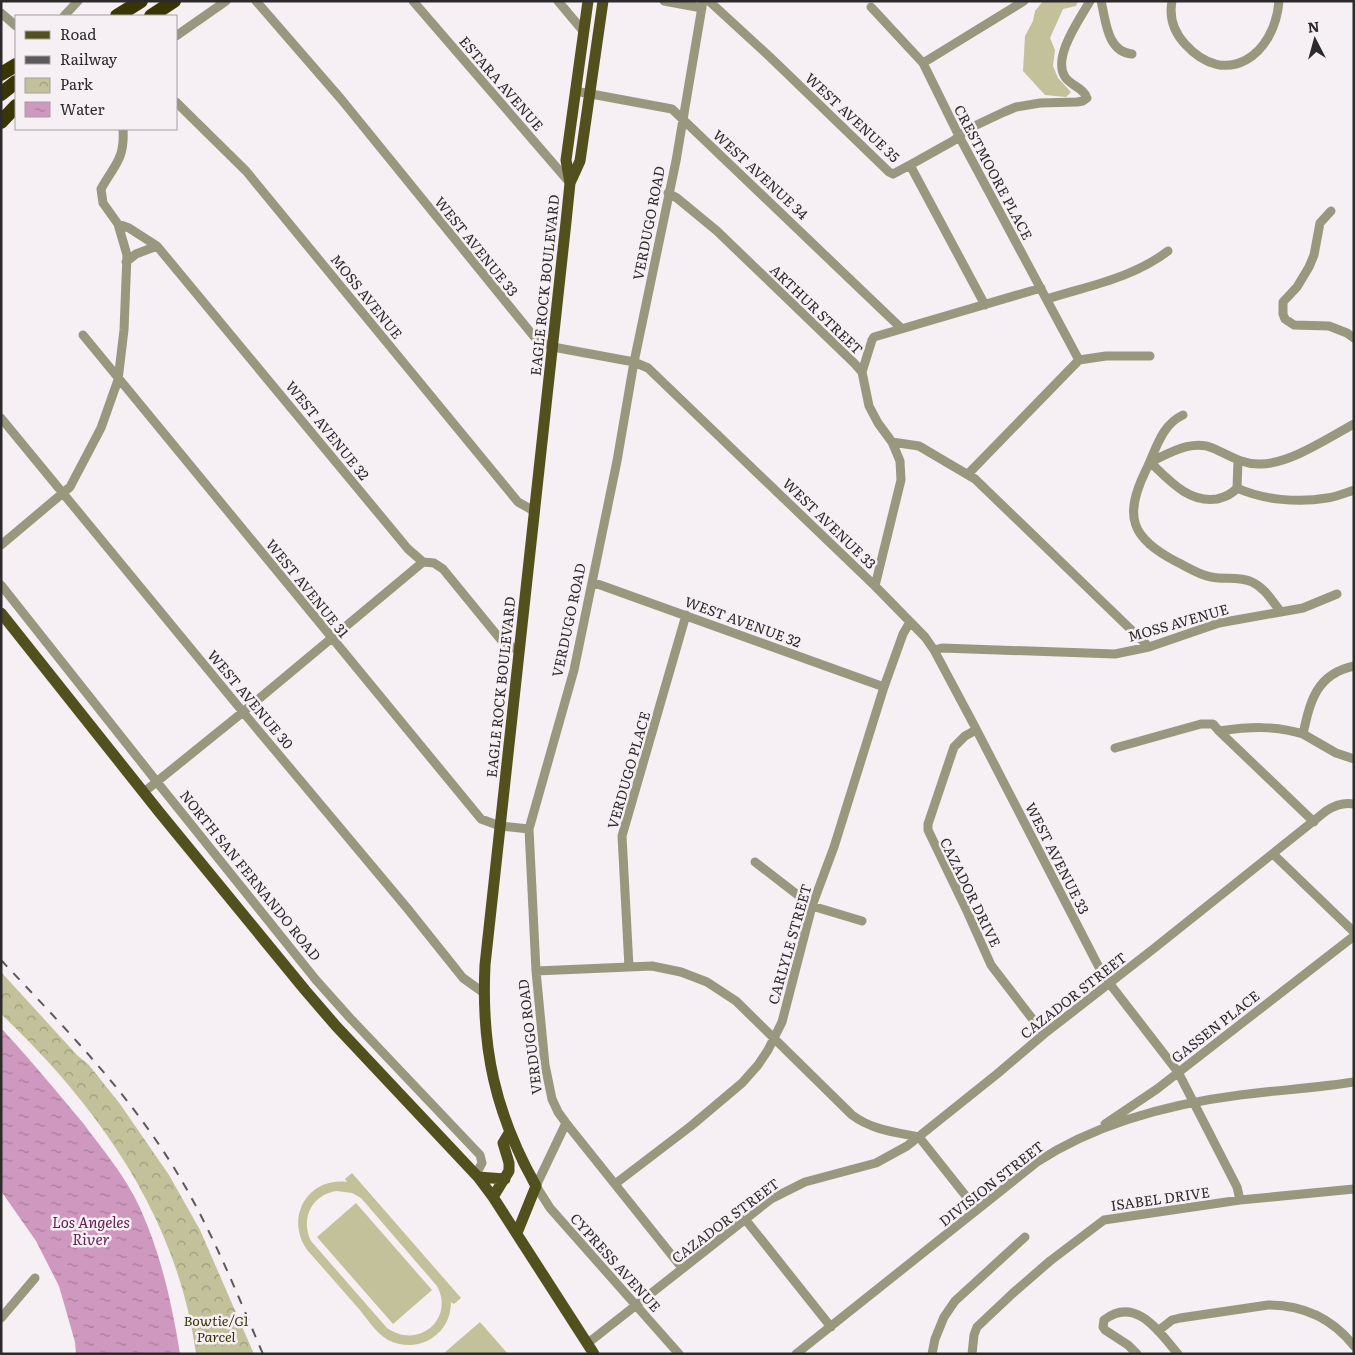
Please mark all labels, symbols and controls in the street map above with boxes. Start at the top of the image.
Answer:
legend [15,15,178,130]
north arrow [1290,15,1340,65]
text: N [1307,15,1321,37]
text: Road [60,22,96,45]
street label: ESTARA AVENUE [455,31,549,135]
text: Railway [60,47,118,70]
street label: WEST AVENUE 35 [801,68,905,166]
text: Park [60,72,94,95]
text: Water [60,97,105,120]
street label: CRESTMOORE PLACE [950,101,1038,243]
street label: WEST AVENUE 34 [709,125,813,224]
street label: VERDUGO ROAD [627,164,669,282]
street label: WEST AVENUE 33 [431,192,523,300]
street label: EAGLE ROCK BOULEVARD [525,193,563,377]
street label: MOSS AVENUE [327,249,408,343]
street label: ARTHUR STREET [766,259,868,359]
street label: WEST AVENUE 32 [282,376,374,484]
street label: WEST AVENUE 33 [779,473,881,573]
street label: WEST AVENUE 31 [262,535,354,642]
street label: VERDUGO ROAD [546,561,590,679]
street label: WEST AVENUE 32 [682,591,804,651]
street label: EAGLE ROCK BOULEVARD [481,595,519,779]
street label: MOSS AVENUE [1125,598,1231,646]
street label: WEST AVENUE 30 [204,645,298,753]
street label: VERDUGO PLACE [602,709,654,831]
street label: NORTH SAN FERNANDO ROAD [176,785,326,965]
street label: WEST AVENUE 33 [1021,799,1095,917]
street label: CAZADOR DRIVE [936,834,1006,950]
street label: CARLYLE STREET [762,881,816,1007]
street label: CAZADOR STREET [1016,947,1130,1043]
street label: VERDUGO ROAD [512,978,546,1096]
street label: GASSEN PLACE [1167,985,1263,1067]
street label: DIVISION STREET [934,1136,1048,1230]
street label: CAZADOR STREET [667,1173,783,1267]
street label: ISABEL DRIVE [1109,1181,1211,1215]
street label: CYPRESS AVENUE [566,1208,666,1316]
water label: Los Angeles River [52,1210,130,1250]
park label: Bowtie/G1 Parcel [184,1310,248,1346]

